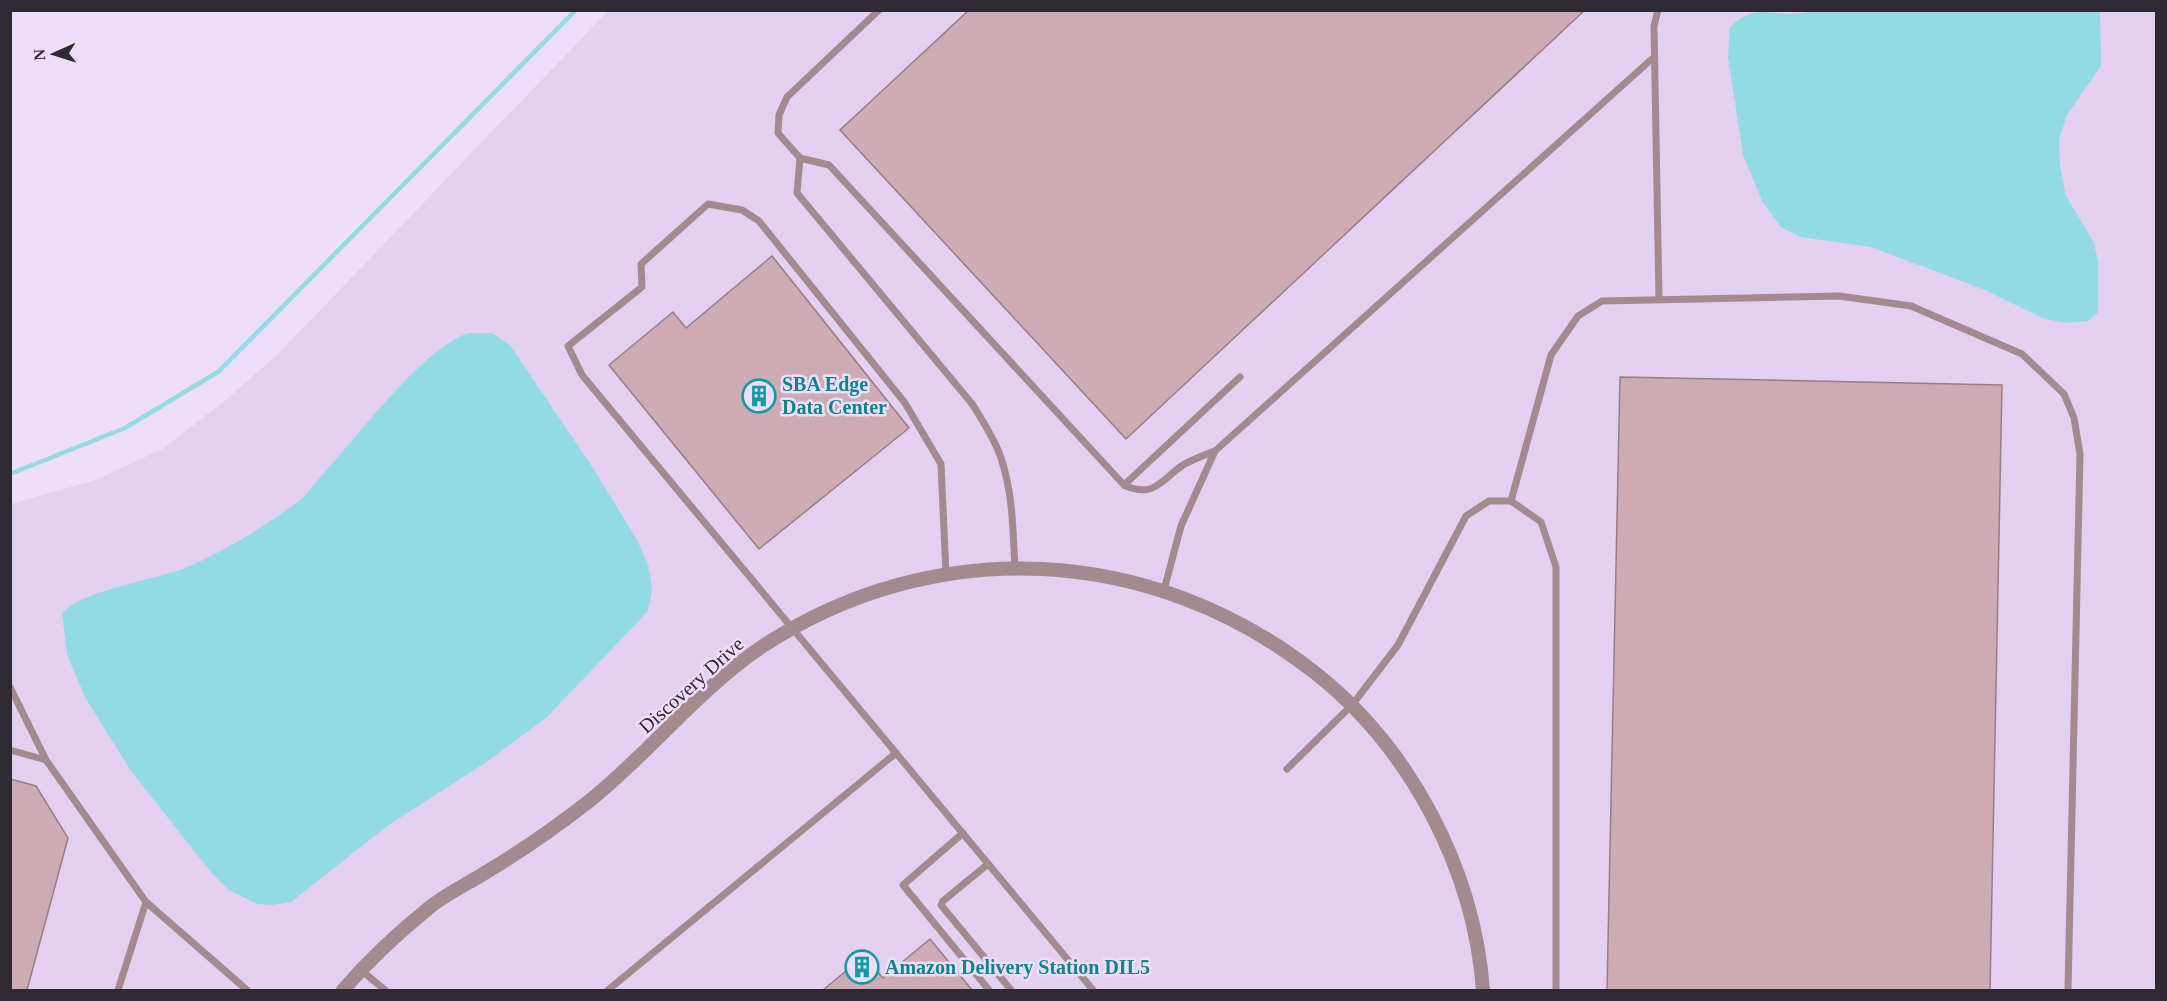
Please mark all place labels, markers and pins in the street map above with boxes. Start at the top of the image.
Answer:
place label: SBA Edge Data Center [782,373,887,418]
building icon: SBA Edge Data Center [741,378,777,414]
building icon: Amazon Delivery Station DIL5 [844,949,880,985]
place label: Amazon Delivery Station DIL5 [885,956,1150,979]

